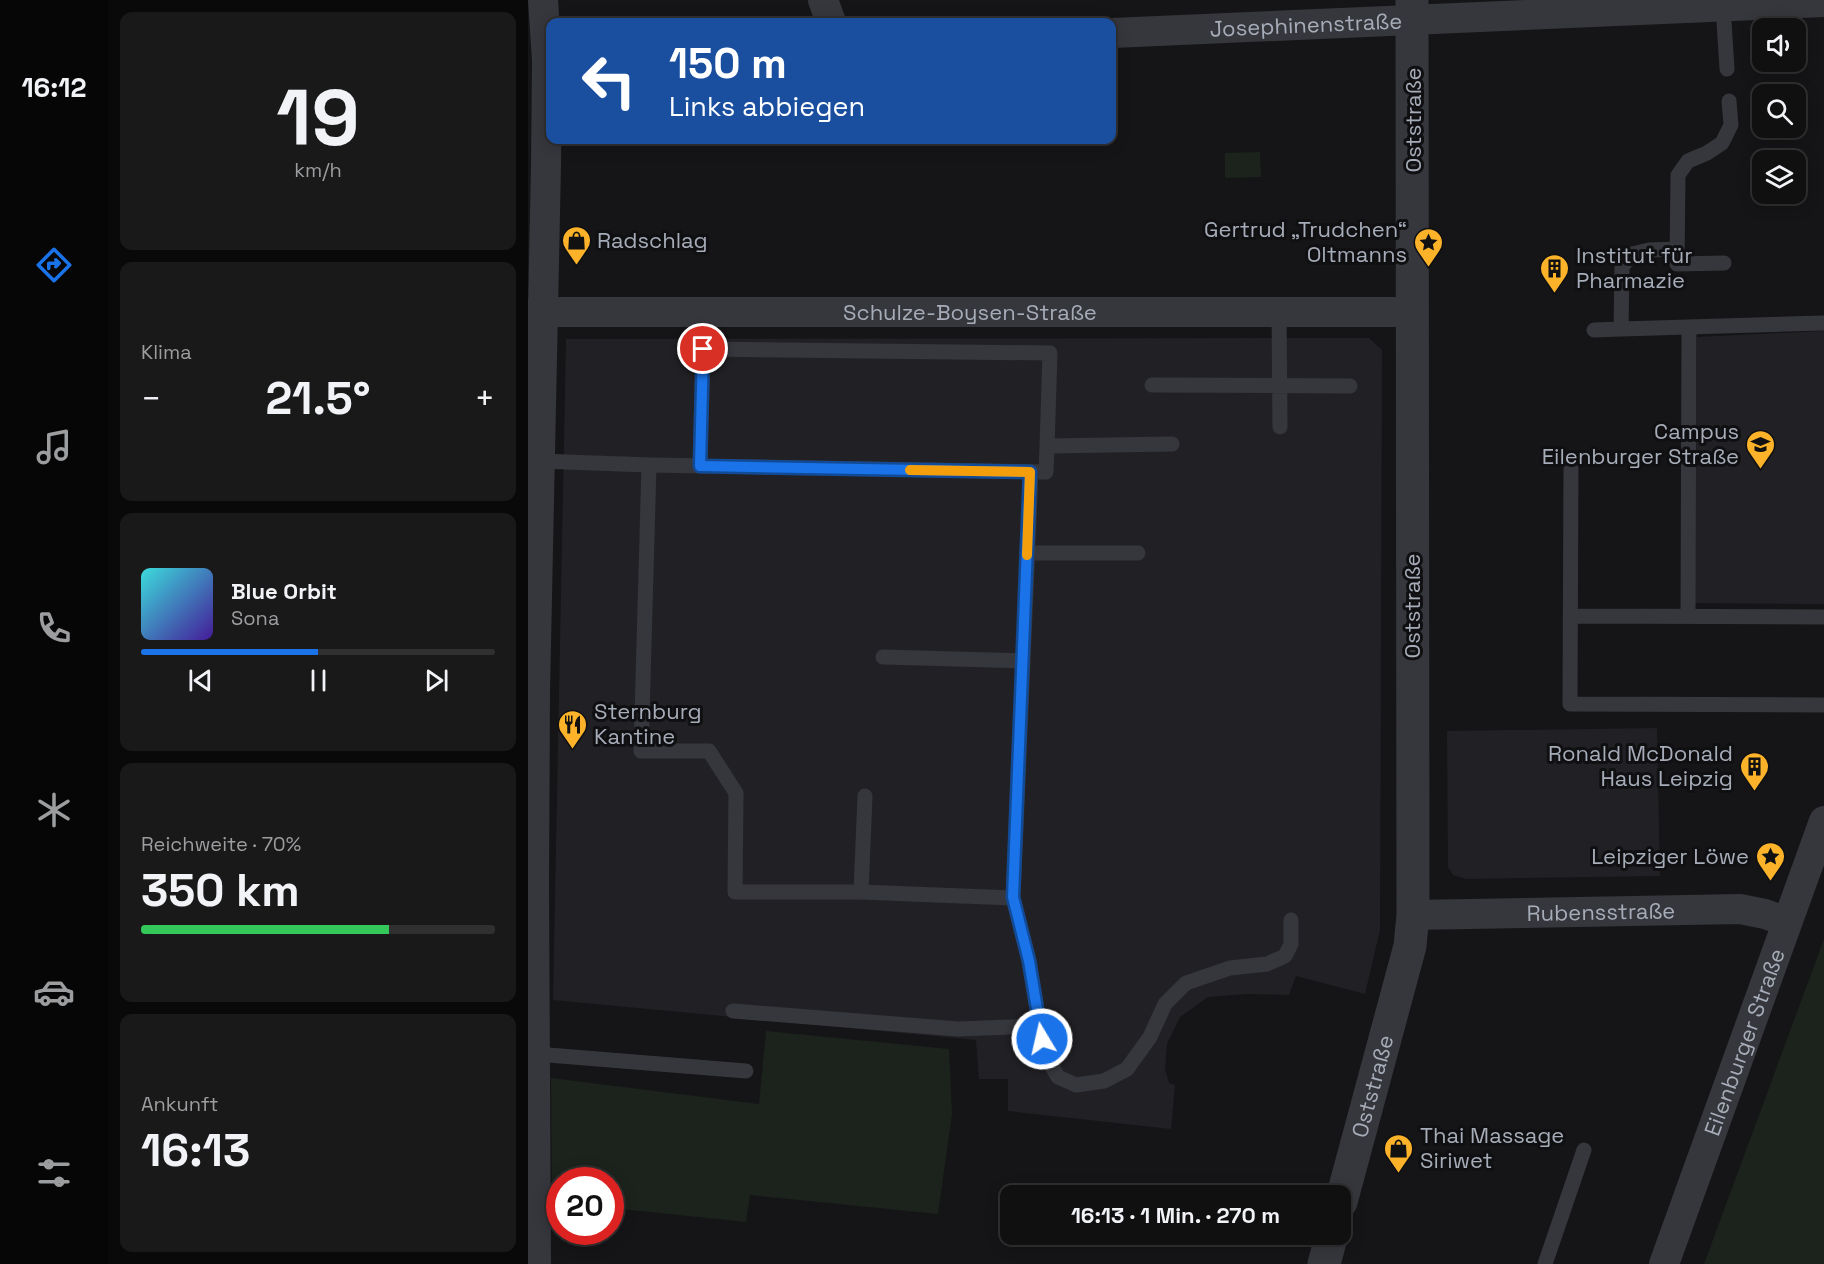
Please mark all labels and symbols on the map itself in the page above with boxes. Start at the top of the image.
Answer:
street label: Josephinenstraße [1209,6,1403,43]
street label: Oststraße [1399,67,1427,173]
place label: Gertrud „Trudchen“ Oltmanns [1204,215,1407,268]
shop icon: Radschlag [560,224,592,266]
place label: Radschlag [597,226,708,254]
place icon: Gertrud „Trudchen“ Oltmanns [1412,226,1444,268]
place label: Institut für Pharmazie [1576,241,1693,294]
building icon: Institut für Pharmazie [1539,252,1571,294]
street label: Schulze-Boysen-Straße [843,298,1097,326]
pin [677,323,728,374]
place label: Campus Eilenburger Straße [1542,417,1739,470]
school or university icon: Campus Eilenburger Straße [1744,428,1776,470]
street label: Oststraße [1398,553,1426,659]
place label: Sternburg Kantine [594,697,702,750]
restaurant icon: Sternburg Kantine [557,708,589,750]
place label: Ronald McDonald Haus Leipzig [1548,739,1733,792]
building icon: Ronald McDonald Haus Leipzig [1738,750,1770,792]
place icon: Leipziger Löwe [1754,840,1786,882]
place label: Leipziger Löwe [1591,842,1749,870]
street label: Rubensstraße [1526,896,1676,927]
street label: Eilenburger Straße [1697,944,1791,1140]
position arrow [1010,1007,1074,1071]
street label: Oststraße [1345,1032,1399,1141]
place label: Thai Massage Siriwet [1420,1121,1564,1174]
shop icon: Thai Massage Siriwet [1383,1132,1415,1174]
speed limit sign: 20 [546,1167,624,1245]

